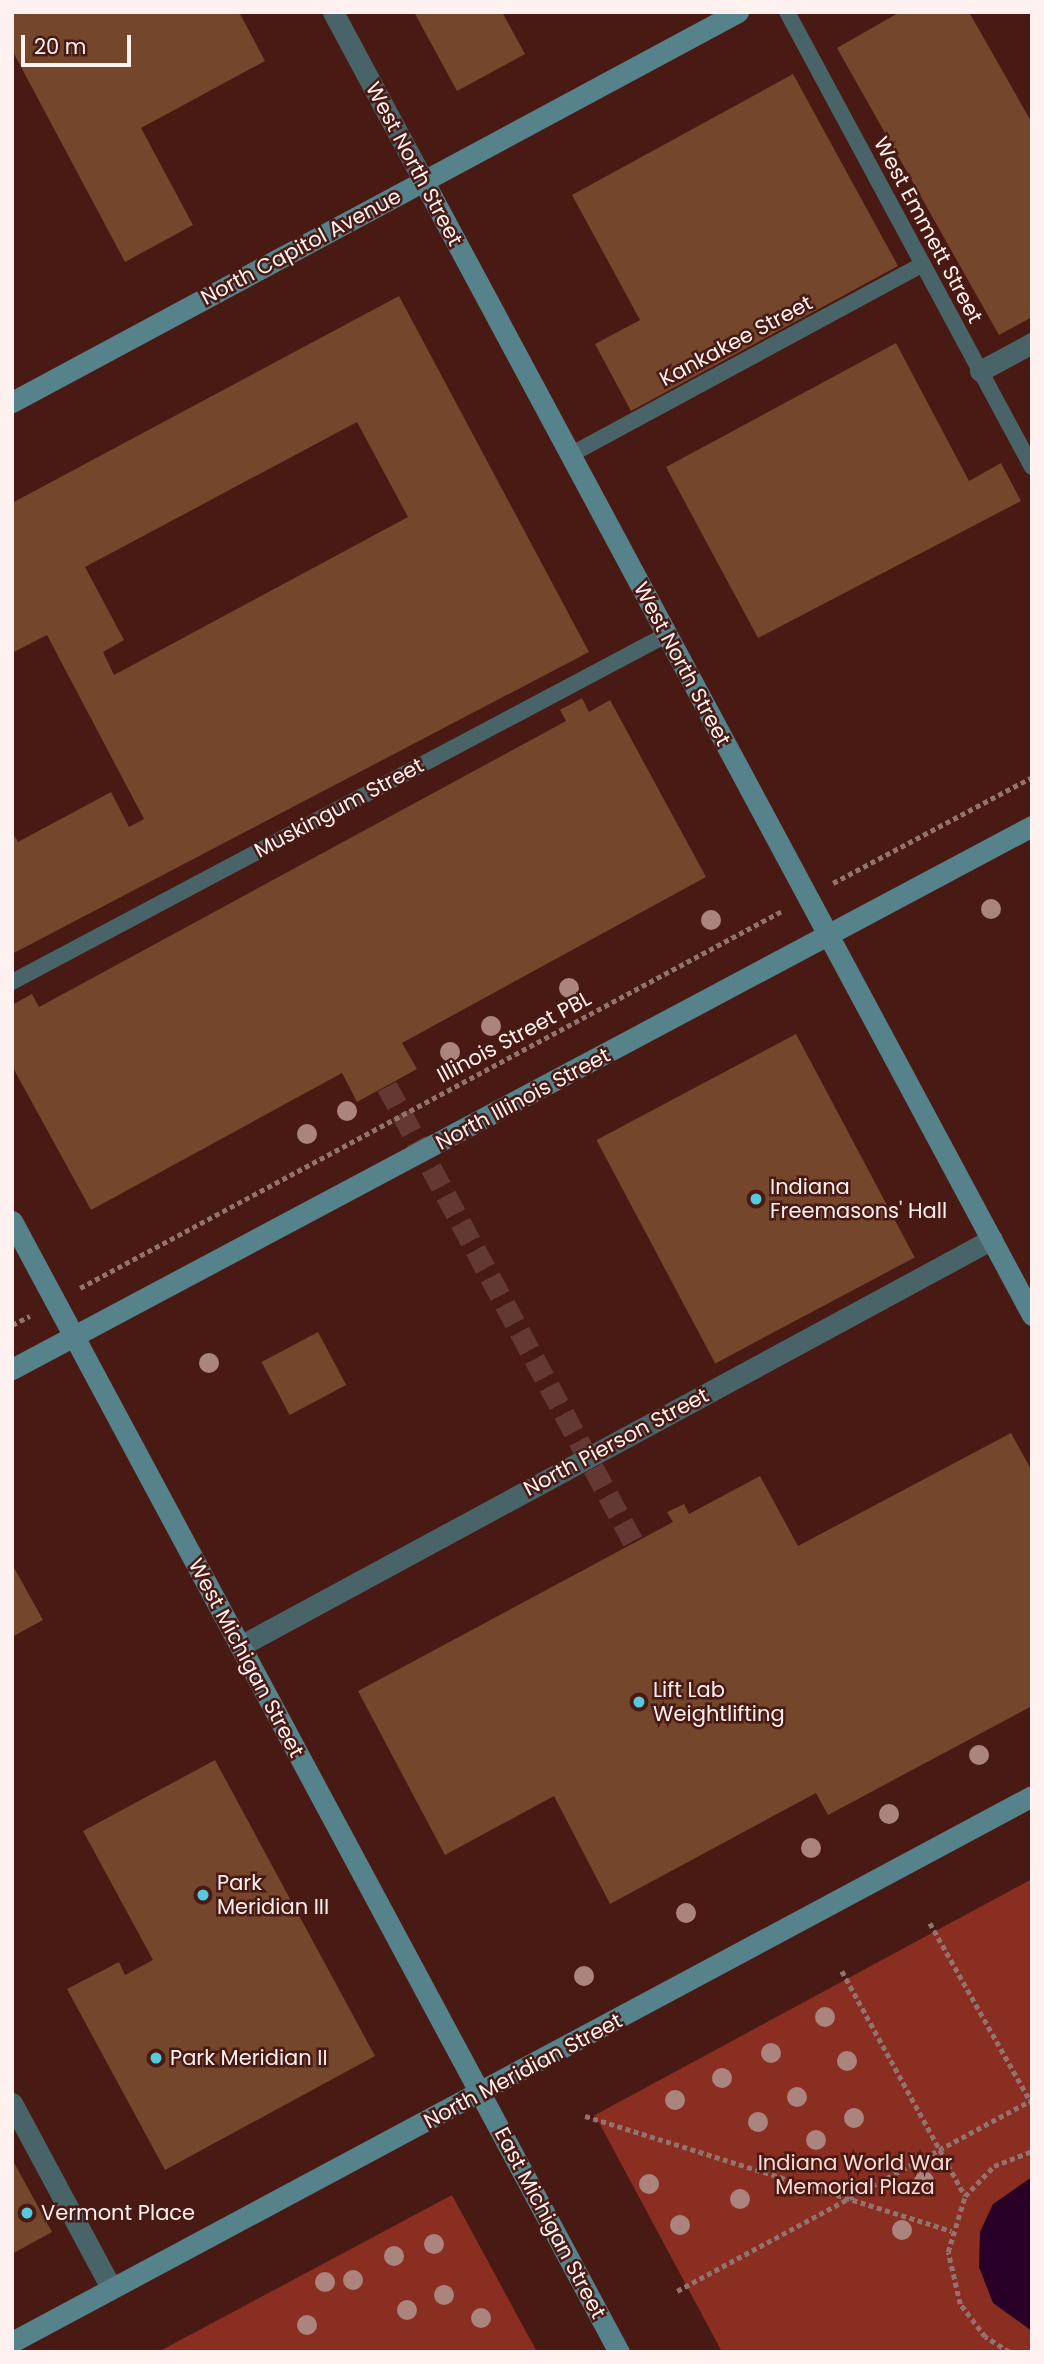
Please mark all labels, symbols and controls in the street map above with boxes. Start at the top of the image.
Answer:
scale bar [24,21,135,65]
text: 20 m [34,32,87,61]
street label: West North Street [360,78,468,250]
street label: West Emmett Street [868,133,988,327]
street label: North Capitol Avenue [197,183,405,311]
street label: Kankakee Street [655,290,817,392]
street label: West North Street [628,578,736,750]
street label: Muskingum Street [250,753,428,863]
street label: Illinois Street PBL [433,986,595,1088]
street label: North Illinois Street [432,1042,614,1156]
place label: Indiana Freemasons' Hall [770,1174,947,1224]
marker: Indiana Freemasons' Hall [748,1191,764,1207]
street label: North Pierson Street [519,1383,713,1501]
street label: West Michigan Street [183,1554,309,1762]
place label: Lift Lab Weightlifting [653,1677,785,1727]
marker: Lift Lab Weightlifting [631,1694,647,1710]
place label: Park Meridian III [217,1870,329,1920]
marker: Park Meridian III [195,1887,211,1903]
street label: North Meridian Street [420,2008,626,2134]
place label: Park Meridian II [170,2045,328,2071]
marker: Park Meridian II [148,2050,164,2066]
street label: East Michigan Street [489,2123,611,2323]
park label: Indiana World War Memorial Plaza [758,2150,952,2200]
place label: Vermont Place [41,2200,195,2226]
marker: Vermont Place [19,2205,35,2221]

